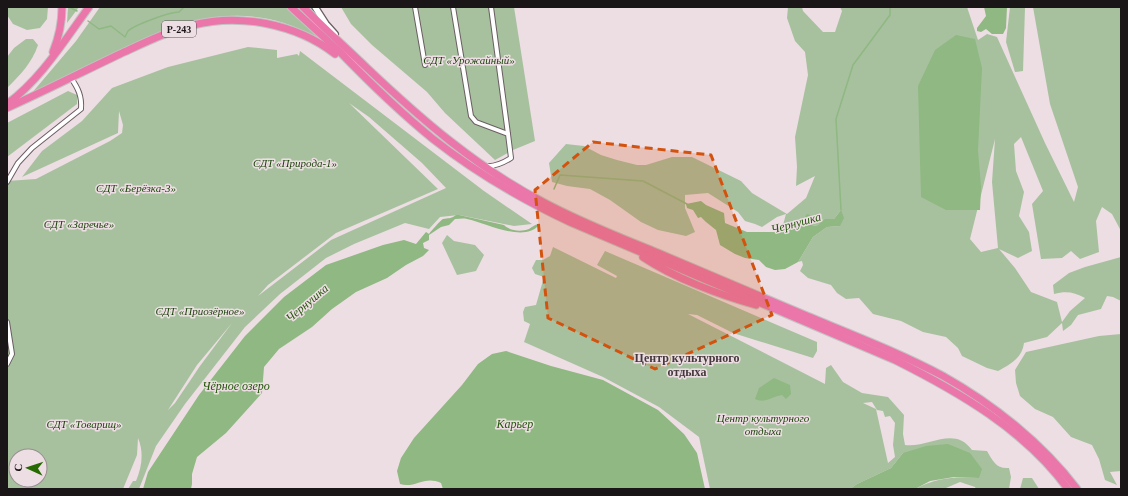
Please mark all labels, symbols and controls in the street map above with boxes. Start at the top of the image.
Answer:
road number: Р-243 [162,21,196,37]
park label: СДТ «Урожайный» [423,54,515,66]
park label: СДТ «Природа-1» [253,157,337,169]
park label: СДТ «Берёзка-3» [96,182,176,194]
water label: Чернушка [769,210,823,236]
park label: СДТ «Заречье» [44,218,114,230]
water label: Чернушка [283,281,331,325]
park label: СДТ «Приозёрное» [155,305,245,317]
district label: Центр культурного отдыха [635,351,739,379]
water label: Чёрное озеро [202,379,270,393]
park label: Центр культурного отдыха [716,412,810,437]
water label: Карьер [496,417,533,431]
park label: СДТ «Товарищ» [47,418,121,430]
north arrow [8,448,48,488]
text: С [12,463,24,472]

